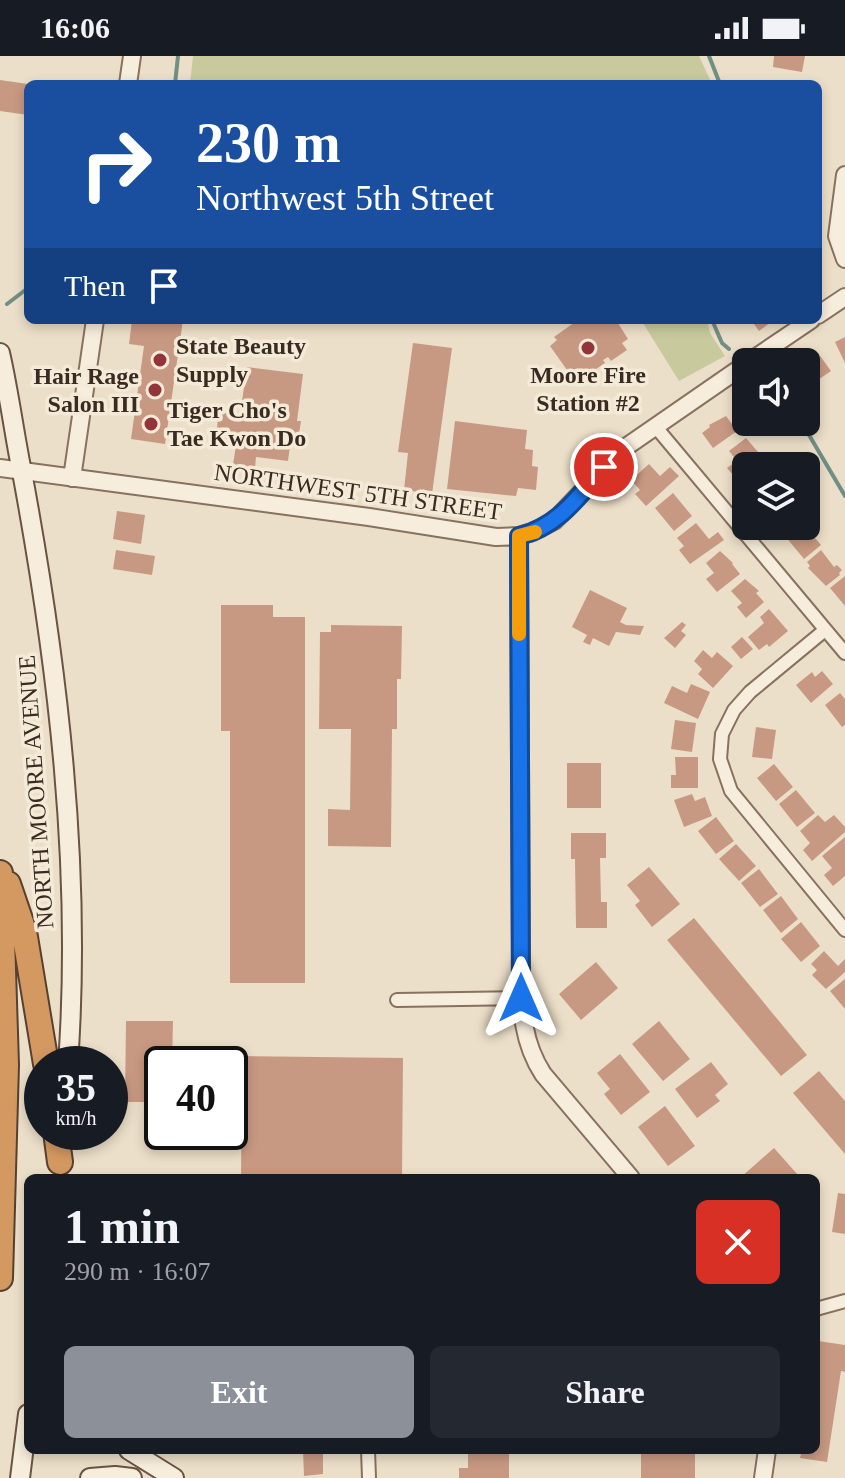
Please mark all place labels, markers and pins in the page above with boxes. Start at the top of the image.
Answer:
place label: State Beauty Supply [176,333,306,387]
marker: Moore Fire Station #2 [579,339,597,357]
marker: State Beauty Supply [151,351,169,369]
place label: Moore Fire Station #2 [530,362,646,416]
place label: Hair Rage Salon III [33,363,139,417]
marker: Hair Rage Salon III [146,381,164,399]
place label: Tiger Cho's Tae Kwon Do [167,397,306,451]
marker: Tiger Cho's Tae Kwon Do [142,415,160,433]
pin [570,433,638,501]

